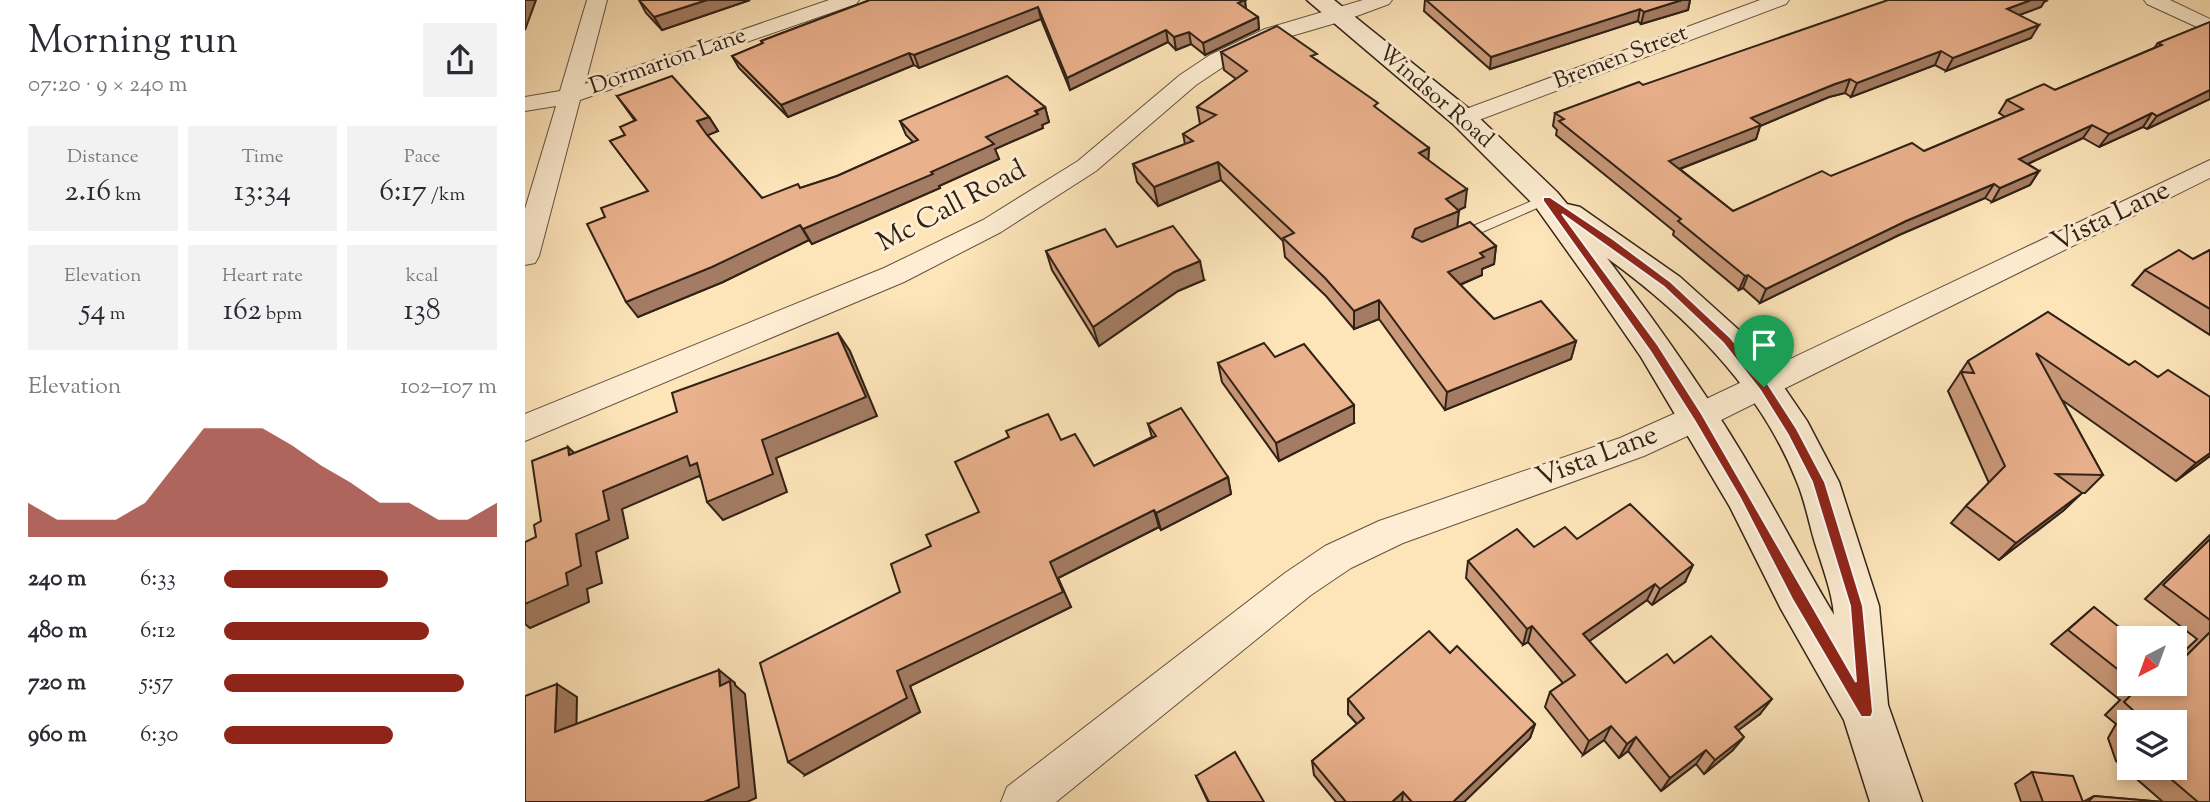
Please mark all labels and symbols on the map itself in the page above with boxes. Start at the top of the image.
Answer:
street label: Bremen Street [1549,17,1693,99]
street label: Dormarion Lane [585,20,751,104]
street label: Windsor Road [1370,37,1500,157]
street label: Mc Call Road [870,151,1034,263]
street label: Vista Lane [2045,171,2177,263]
pin [1734,315,1794,387]
street label: Vista Lane [1530,415,1664,499]
north arrow [2117,626,2187,696]

